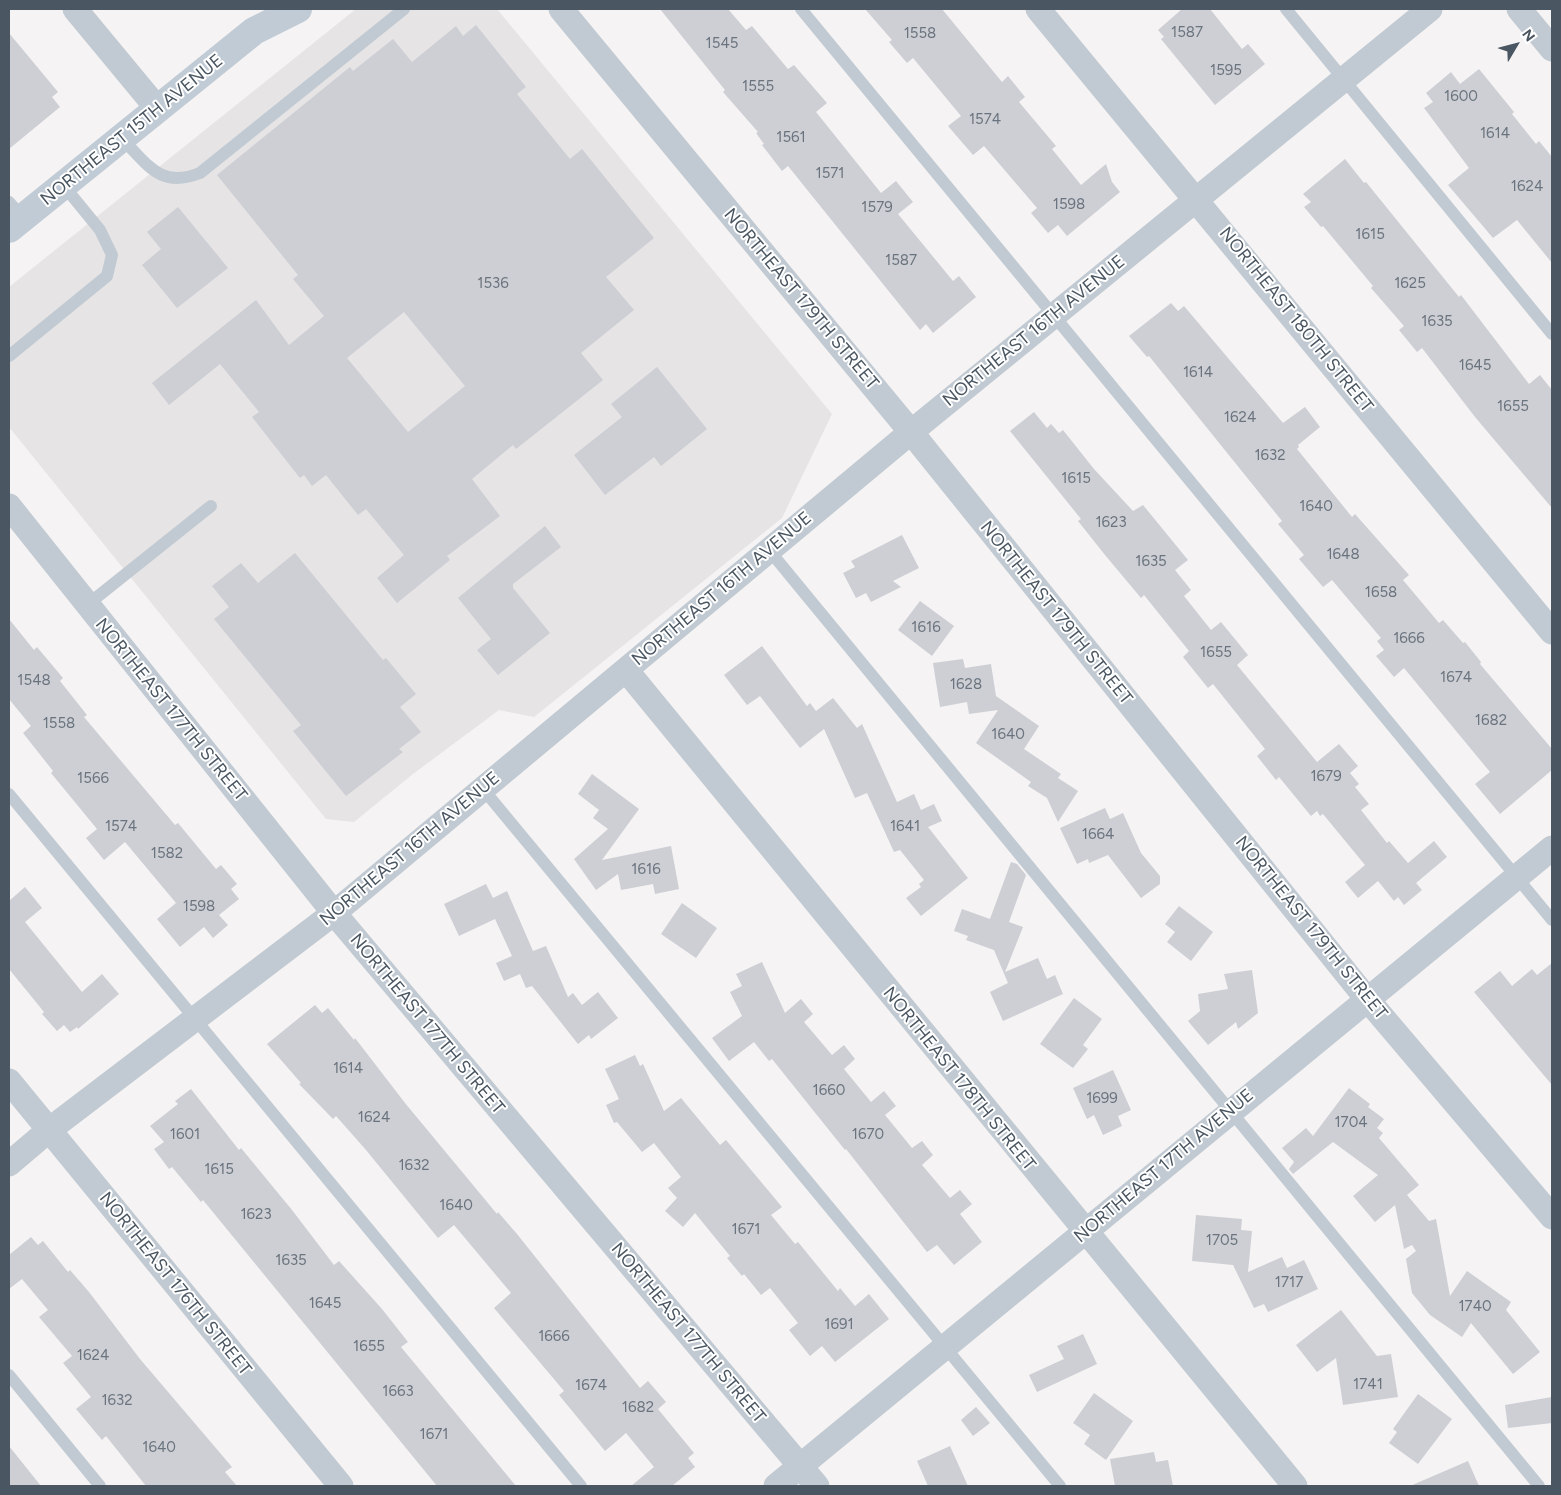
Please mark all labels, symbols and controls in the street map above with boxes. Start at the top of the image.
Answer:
north arrow [1491,20,1541,70]
house number: 1587 [1171,24,1203,42]
house number: 1558 [904,25,936,43]
text: N [1518,26,1538,45]
house number: 1545 [706,35,738,53]
street label: NORTHEAST 15TH AVENUE [36,50,228,210]
house number: 1595 [1210,62,1242,80]
house number: 1555 [742,78,774,96]
house number: 1600 [1444,88,1478,106]
house number: 1574 [969,111,1001,129]
house number: 1614 [1480,125,1510,143]
house number: 1561 [776,129,806,147]
house number: 1571 [815,165,845,183]
house number: 1624 [1511,178,1543,196]
house number: 1598 [1053,196,1085,214]
house number: 1579 [861,199,893,217]
street label: NORTHEAST 179TH STREET [719,204,883,394]
street label: NORTHEAST 180TH STREET [1215,223,1377,417]
house number: 1615 [1355,226,1385,244]
street label: NORTHEAST 16TH AVENUE [939,251,1129,411]
house number: 1587 [885,252,917,270]
house number: 1536 [477,275,509,293]
house number: 1625 [1394,275,1426,293]
house number: 1635 [1421,313,1453,331]
house number: 1645 [1459,357,1491,375]
house number: 1614 [1183,364,1213,382]
house number: 1655 [1497,398,1529,416]
house number: 1624 [1224,409,1256,427]
house number: 1632 [1254,447,1286,465]
house number: 1615 [1061,470,1091,488]
house number: 1640 [1299,498,1333,516]
street label: NORTHEAST 16TH AVENUE [628,507,816,671]
house number: 1623 [1095,514,1127,532]
street label: NORTHEAST 179TH STREET [975,517,1137,709]
house number: 1648 [1326,546,1360,564]
house number: 1635 [1135,553,1167,571]
house number: 1658 [1365,584,1397,602]
street label: NORTHEAST 177TH STREET [91,614,251,806]
house number: 1616 [911,619,941,637]
house number: 1666 [1393,630,1425,648]
house number: 1655 [1200,644,1232,662]
house number: 1674 [1440,669,1472,687]
house number: 1548 [17,672,51,690]
house number: 1628 [950,676,982,694]
house number: 1682 [1475,712,1507,730]
house number: 1558 [43,715,75,733]
house number: 1640 [991,726,1025,744]
street label: NORTHEAST 16TH AVENUE [316,767,504,931]
house number: 1679 [1310,768,1342,786]
house number: 1566 [77,770,109,788]
house number: 1574 [105,818,137,836]
house number: 1641 [890,818,920,836]
house number: 1664 [1082,826,1114,844]
street label: NORTHEAST 179TH STREET [1230,832,1392,1024]
house number: 1582 [151,845,183,863]
house number: 1616 [631,861,661,879]
house number: 1598 [183,898,215,916]
street label: NORTHEAST 177TH STREET [345,929,509,1119]
street label: NORTHEAST 178TH STREET [878,983,1040,1175]
house number: 1614 [333,1060,363,1078]
house number: 1660 [813,1082,845,1100]
street label: NORTHEAST 17TH AVENUE [1070,1085,1258,1247]
house number: 1699 [1086,1090,1118,1108]
house number: 1624 [358,1109,390,1127]
house number: 1704 [1334,1114,1368,1132]
house number: 1601 [170,1126,200,1144]
house number: 1670 [852,1126,884,1144]
house number: 1632 [398,1157,430,1175]
house number: 1615 [204,1161,234,1179]
street label: NORTHEAST 176TH STREET [94,1188,256,1380]
house number: 1640 [439,1197,473,1215]
house number: 1623 [240,1206,272,1224]
house number: 1671 [732,1221,760,1239]
house number: 1705 [1206,1232,1238,1250]
street label: NORTHEAST 177TH STREET [606,1238,770,1428]
house number: 1635 [275,1252,307,1270]
house number: 1717 [1275,1274,1303,1292]
house number: 1645 [309,1295,341,1313]
house number: 1740 [1458,1298,1492,1316]
house number: 1691 [824,1316,854,1334]
house number: 1666 [538,1328,570,1346]
house number: 1655 [353,1338,385,1356]
house number: 1624 [77,1347,109,1365]
house number: 1741 [1353,1376,1383,1394]
house number: 1674 [575,1377,607,1395]
house number: 1663 [382,1383,414,1401]
house number: 1632 [101,1392,133,1410]
house number: 1682 [622,1399,654,1417]
house number: 1671 [420,1426,448,1444]
house number: 1640 [142,1439,176,1457]

